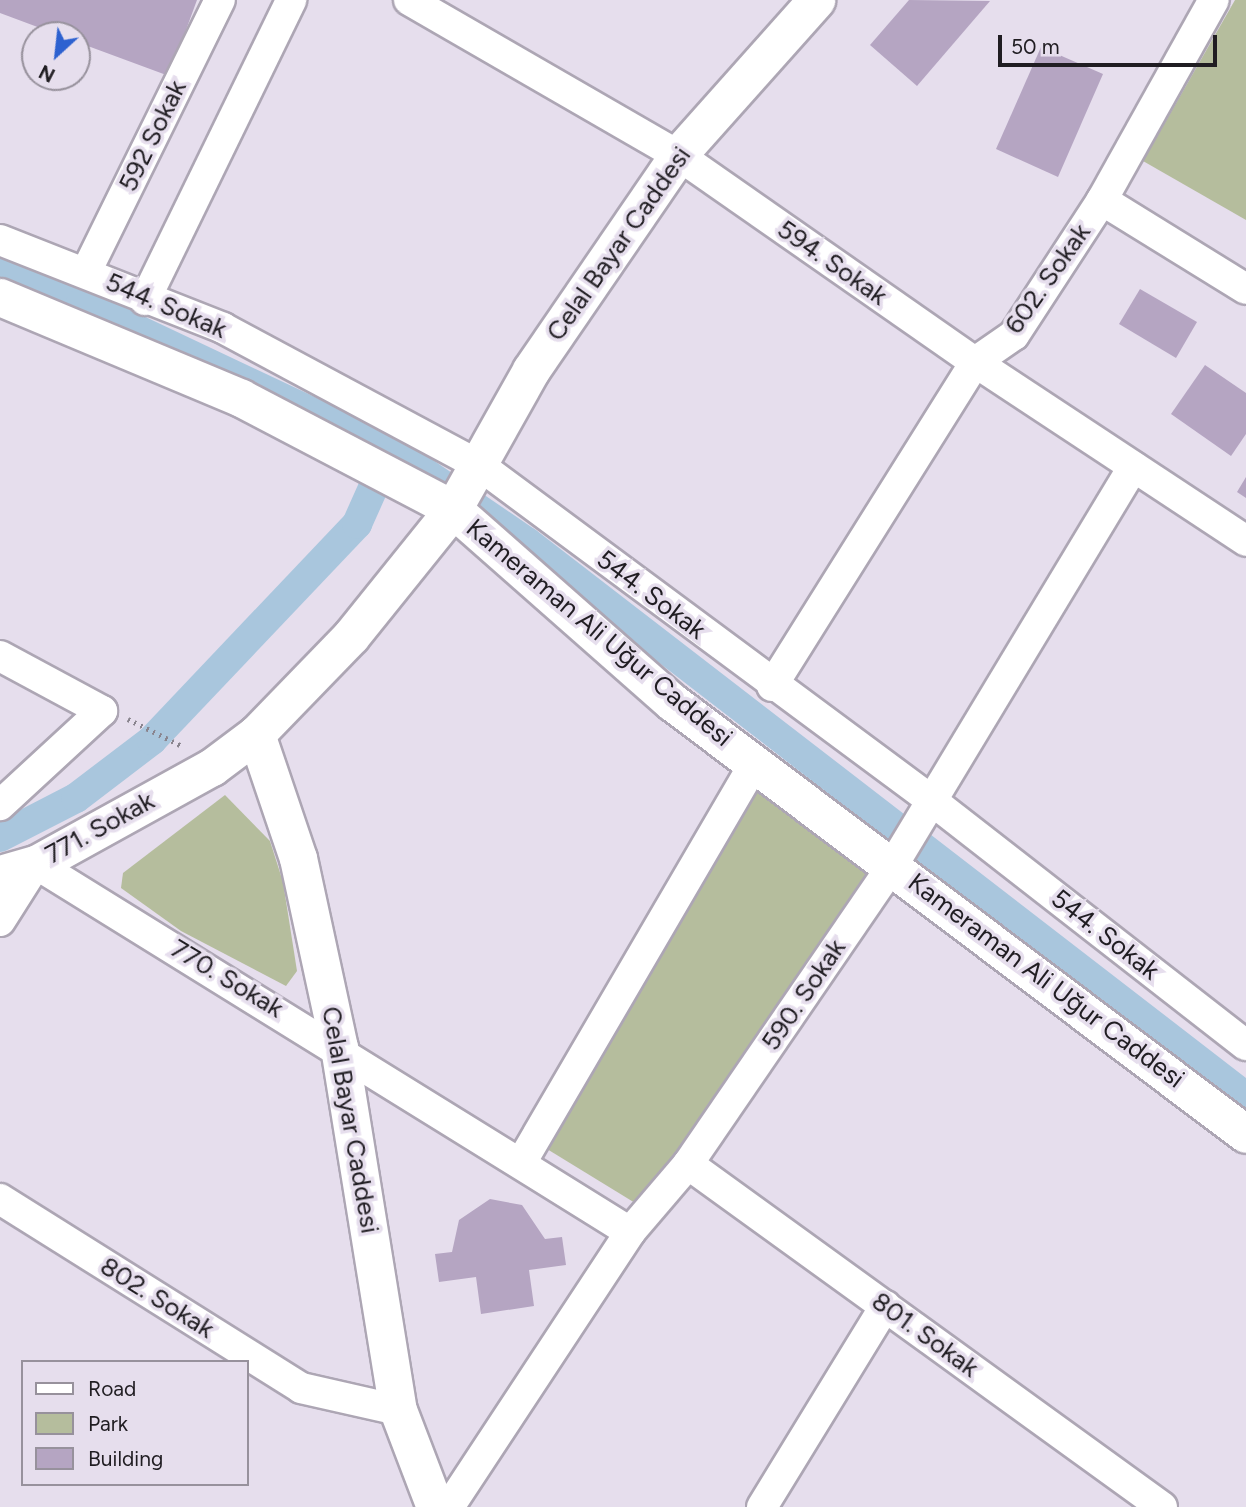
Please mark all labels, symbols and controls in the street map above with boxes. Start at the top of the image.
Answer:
north arrow [21,21,91,91]
scale bar [1001,21,1220,65]
text: 50 m [1011,34,1060,59]
text: N [35,60,59,87]
street label: 592 Sokak [113,75,193,197]
street label: Celal Bayar Caddesi [540,141,698,347]
street label: 594. Sokak [771,214,893,312]
street label: 602. Sokak [999,218,1097,340]
street label: 544. Sokak [101,267,231,345]
street label: Kameraman Ali Uğur Caddesi [460,513,738,753]
street label: 544. Sokak [590,544,712,646]
street label: 771. Sokak [40,785,160,871]
street label: Kameraman Ali Uğur Caddesi [902,867,1190,1095]
street label: 544. Sokak [1045,883,1165,987]
street label: 770. Sokak [165,933,289,1025]
street label: 590. Sokak [755,933,853,1057]
street label: Celal Bayar Caddesi [315,1004,385,1236]
street label: 802. Sokak [94,1251,220,1345]
street label: 801. Sokak [865,1286,985,1384]
legend [21,1360,248,1486]
text: Road [88,1376,136,1401]
text: Park [88,1411,128,1436]
text: Building [88,1446,163,1471]

